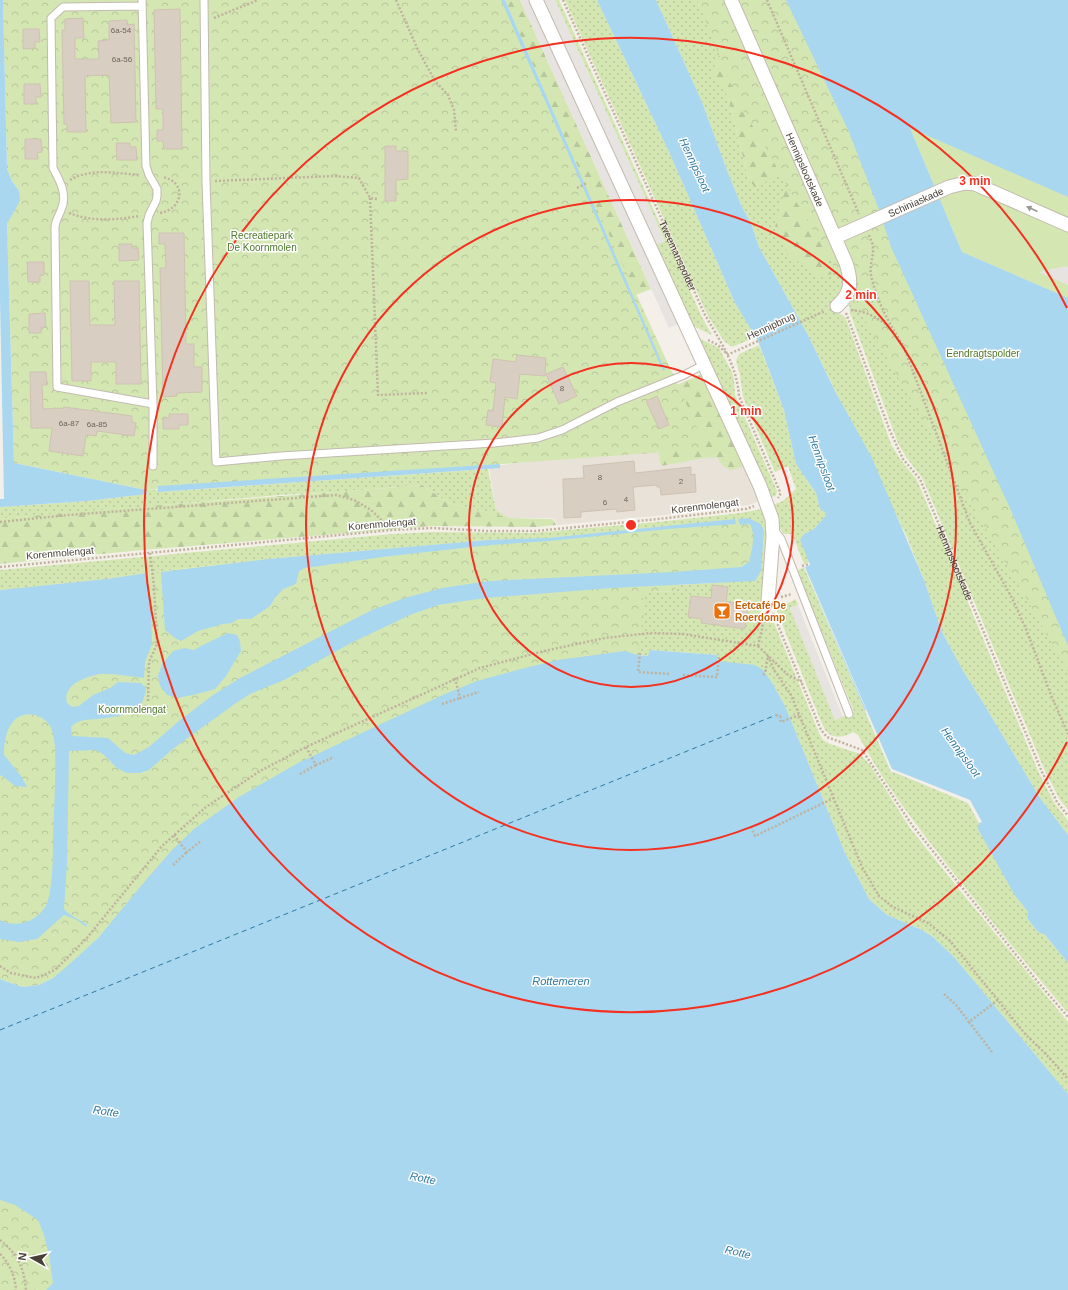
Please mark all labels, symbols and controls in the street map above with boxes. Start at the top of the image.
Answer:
house number: 6a-54 [111,26,132,35]
house number: 6a-56 [112,55,133,64]
street label: Hennipslootskade [784,131,826,209]
water label: Hennipsloot [677,136,713,195]
text: 3 min [959,174,991,188]
street label: Schiniaskade [886,185,945,219]
one-way arrow [1027,206,1038,212]
street label: Tweemanspolder [657,218,699,293]
park label: Recreatiepark De Koornmolen [227,230,297,253]
text: 2 min [845,288,877,302]
street label: Hennipbrug [745,310,797,342]
park label: Eendragtspolder [946,348,1020,359]
house number: 8 [560,384,565,393]
text: 1 min [730,404,762,418]
house number: 6a-87 [59,419,80,428]
house number: 6a-85 [87,420,108,429]
water label: Hennipsloot [806,434,838,493]
house number: 8 [598,473,603,482]
house number: 2 [679,477,684,486]
house number: 4 [624,495,629,504]
street label: Korenmolengat [671,496,740,516]
house number: 6 [603,498,608,507]
street label: Korenmolengat [348,516,416,532]
centre of rings [624,518,638,532]
street label: Hennipslootskade [935,524,975,602]
street label: Korenmolengat [26,545,94,561]
place label: Eetcafé De Roerdomp [735,600,787,623]
bar icon: Eetcafé De Roerdomp [712,601,732,621]
park label: Koornmolengat [98,704,166,715]
water label: Hennipsloot [939,725,983,780]
water label: Rottemeren [532,975,590,987]
water label: Rotte [92,1103,120,1119]
water label: Rotte [409,1169,437,1187]
north arrow [12,1238,52,1278]
water label: Rotte [724,1243,752,1261]
text: N [16,1252,29,1261]

